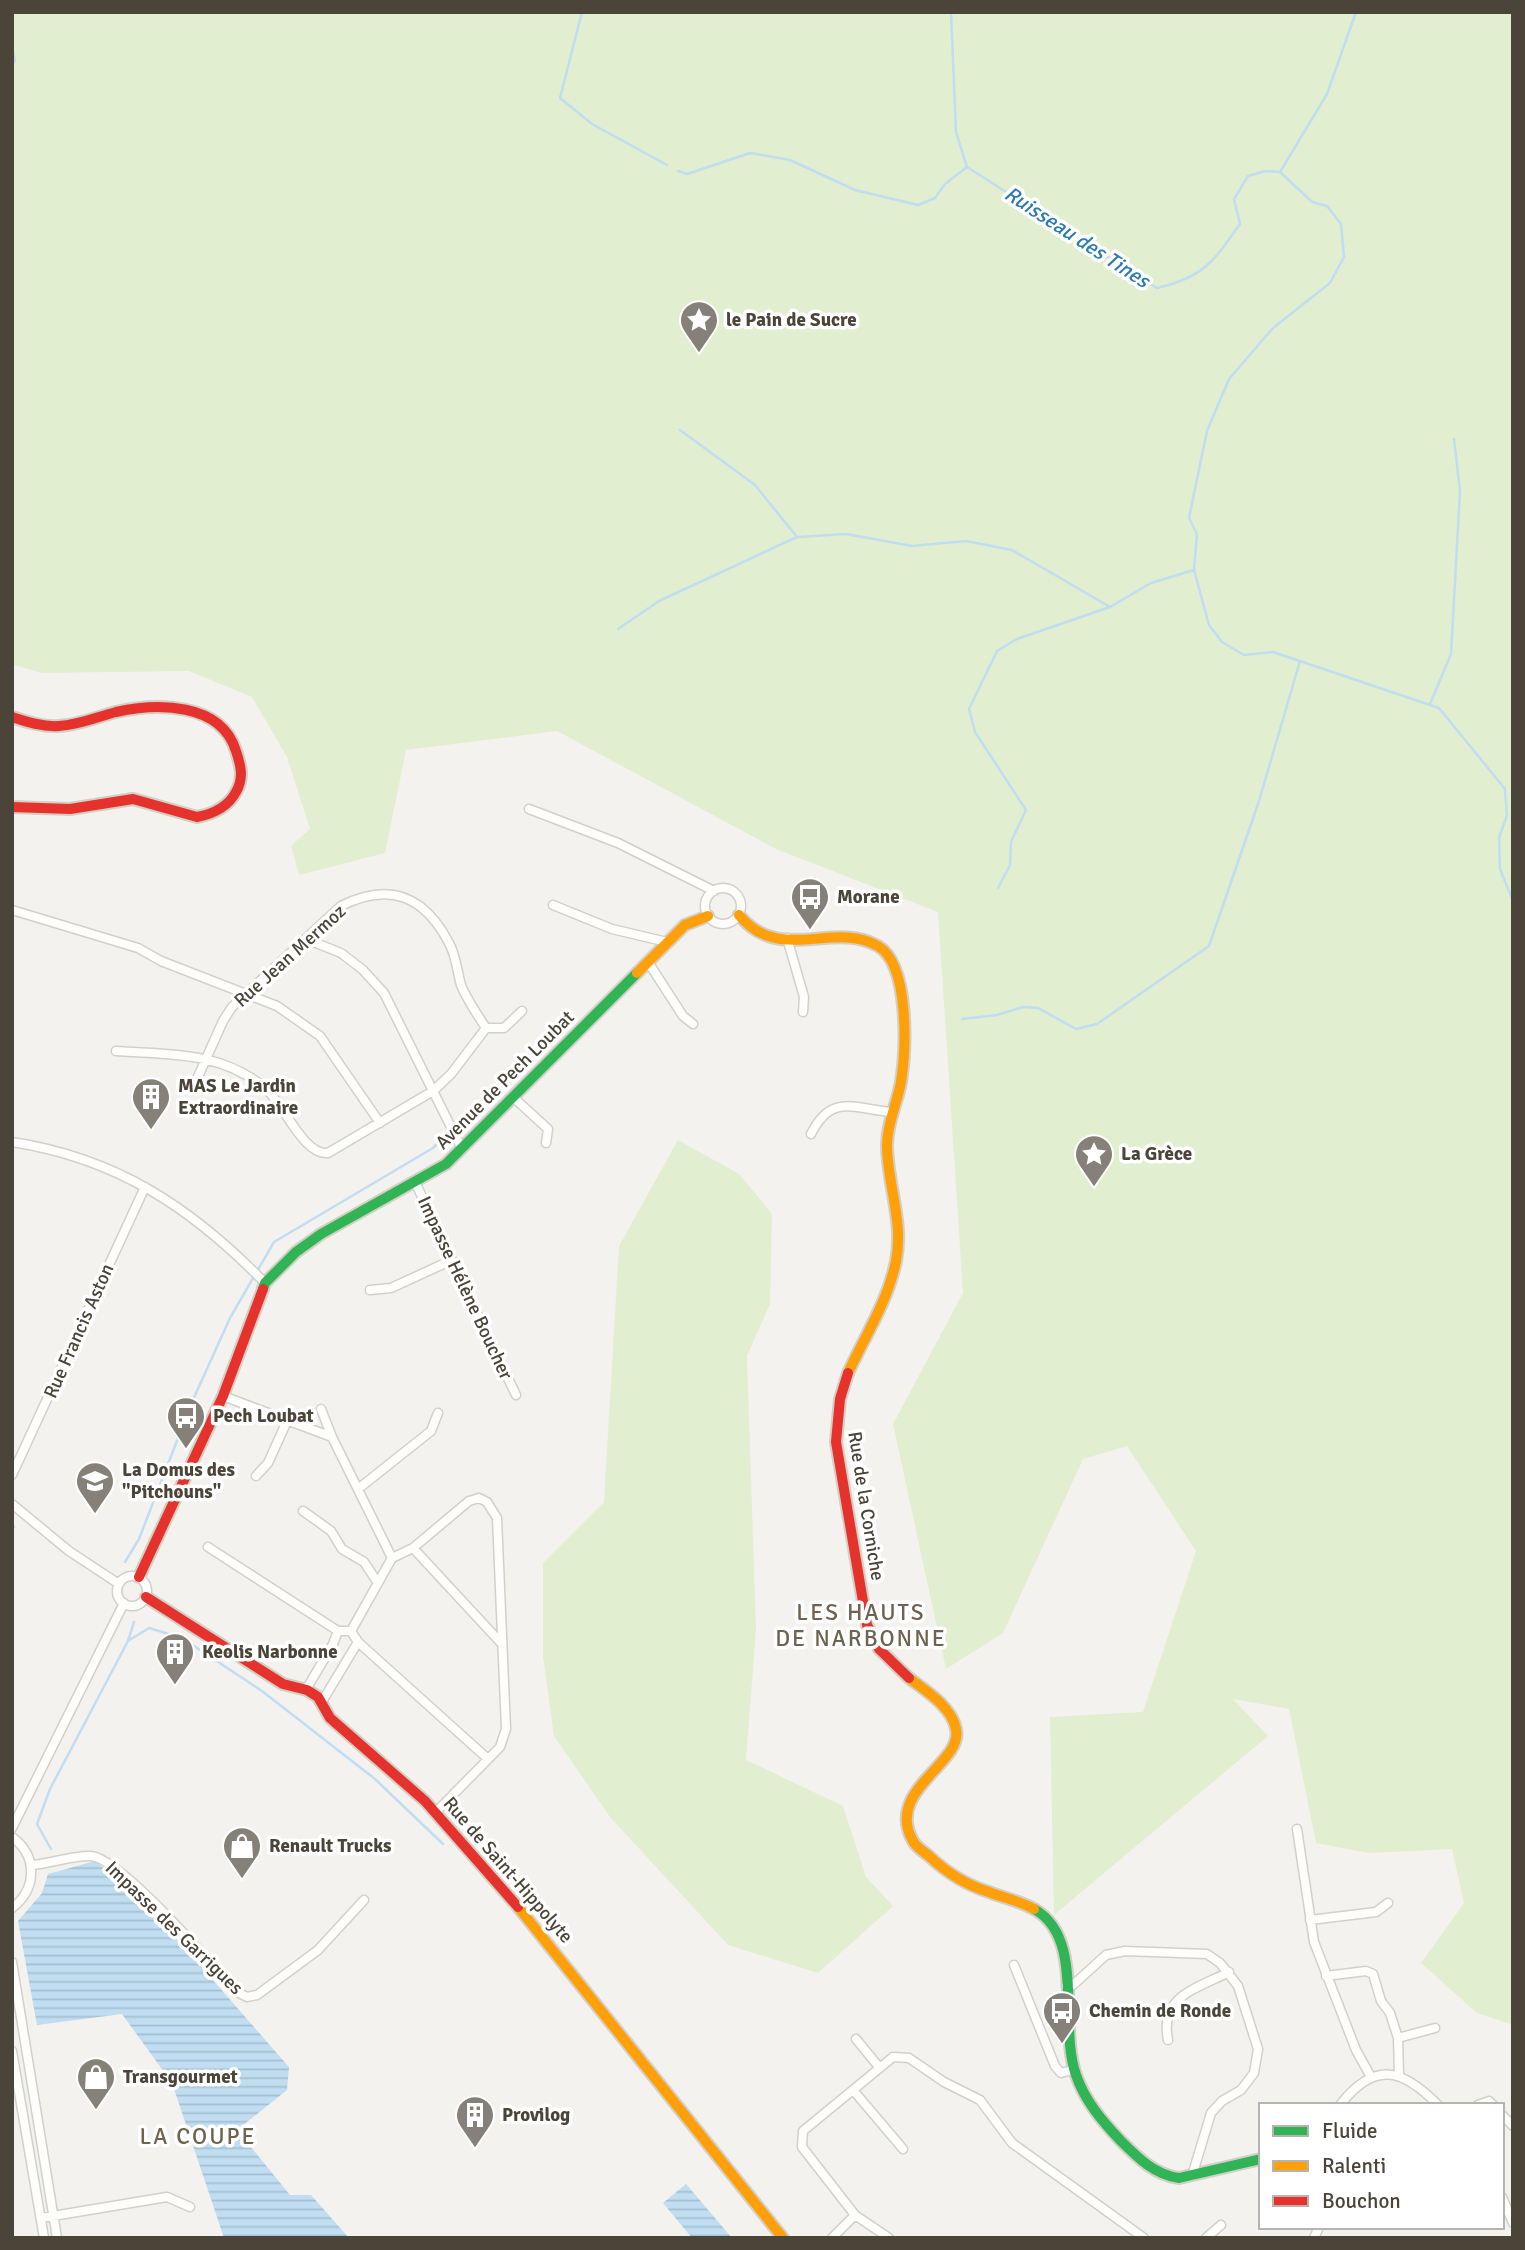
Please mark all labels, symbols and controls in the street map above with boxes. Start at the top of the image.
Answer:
water label: Ruisseau des Tines [1000,180,1156,295]
place icon: le Pain de Sucre [678,299,720,354]
place label: le Pain de Sucre [726,308,857,332]
bus stop icon: Morane [789,876,831,931]
place label: Morane [837,885,900,909]
street label: Rue Jean Mermoz [229,899,351,1013]
street label: Avenue de Pech Loubat [431,1005,580,1154]
place label: MAS Le Jardin Extraordinaire [178,1074,298,1120]
building icon: MAS Le Jardin Extraordinaire [130,1076,172,1131]
place icon: La Grèce [1073,1133,1115,1188]
place label: La Grèce [1121,1142,1192,1166]
street label: Impasse Hélène Boucher [412,1193,518,1383]
street label: Rue Francis Aston [39,1260,119,1402]
bus stop icon: Pech Loubat [165,1395,207,1450]
place label: Pech Loubat [213,1404,314,1428]
street label: Rue de la Corniche [842,1430,890,1582]
place label: La Domus des "Pitchouns" [122,1458,235,1504]
school or university icon: La Domus des "Pitchouns" [74,1460,116,1515]
district label: LES HAUTS DE NARBONNE [775,1598,947,1653]
building icon: Keolis Narbonne [154,1631,196,1686]
place label: Keolis Narbonne [202,1640,338,1664]
street label: Rue de Saint-Hippolyte [438,1792,578,1948]
shop icon: Renault Trucks [221,1825,263,1880]
place label: Renault Trucks [269,1834,392,1858]
street label: Impasse des Garrigues [100,1856,248,2000]
bus stop icon: Chemin de Ronde [1041,1990,1083,2045]
place label: Chemin de Ronde [1089,1999,1231,2023]
shop icon: Transgourmet [75,2056,117,2111]
place label: Transgourmet [123,2065,238,2089]
building icon: Provilog [454,2094,496,2149]
place label: Provilog [502,2103,570,2127]
legend [1259,2103,1504,2229]
text: Fluide [1322,2118,1378,2144]
district label: LA COUPE [139,2122,257,2151]
text: Ralenti [1322,2153,1386,2179]
text: Bouchon [1322,2188,1401,2214]

